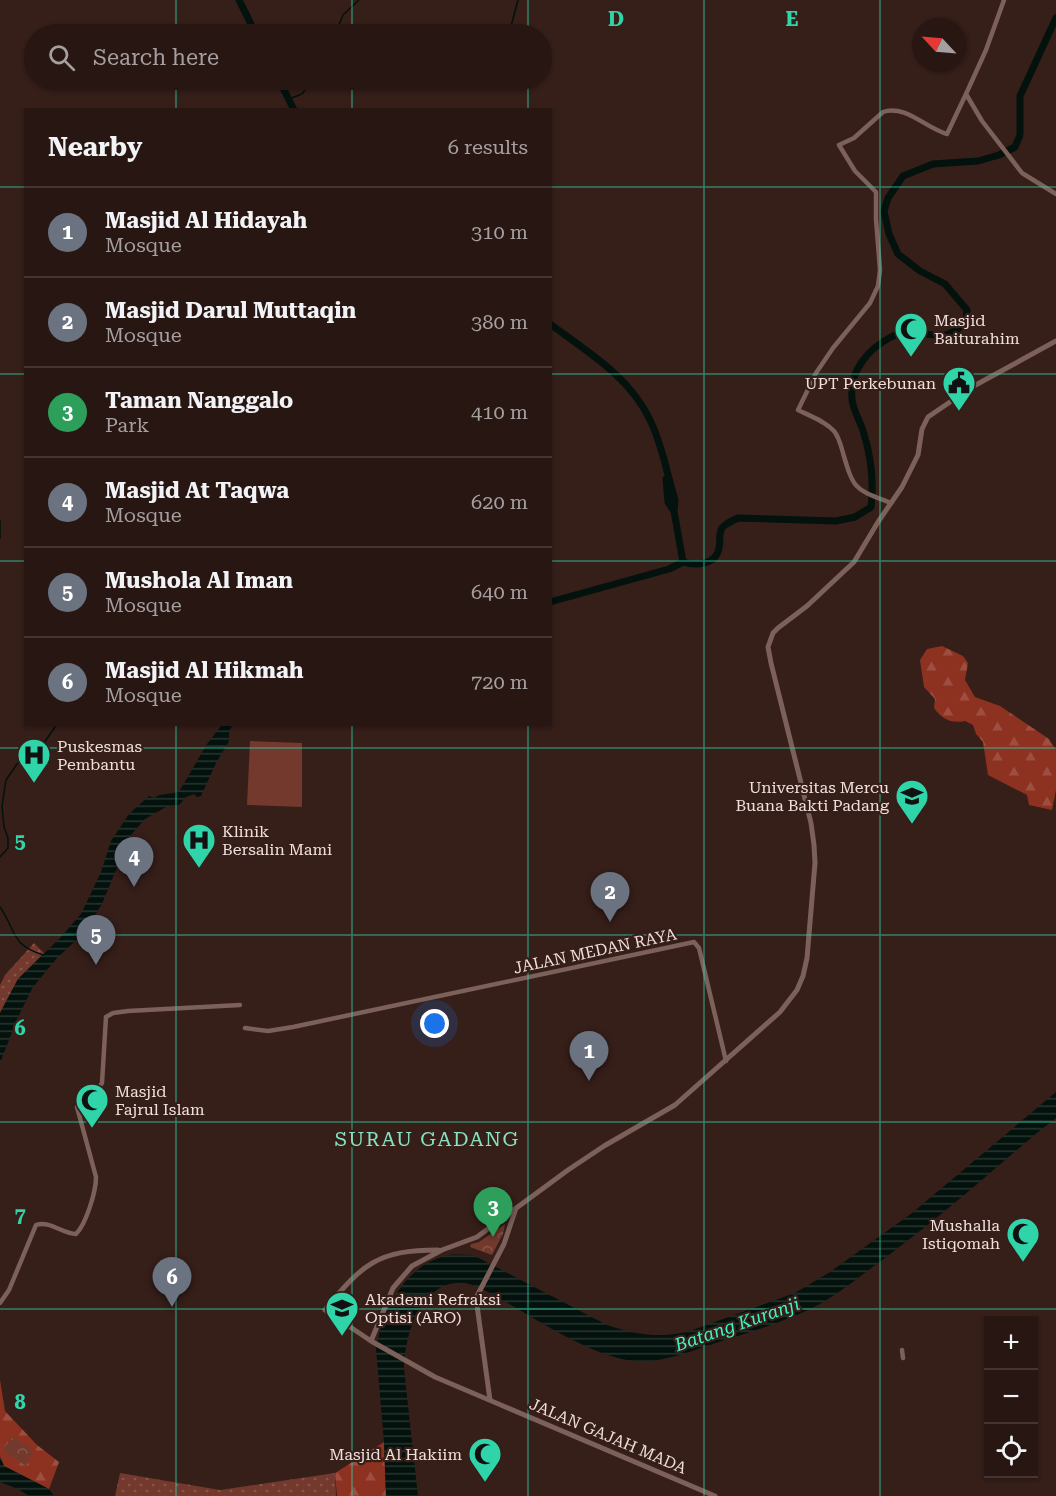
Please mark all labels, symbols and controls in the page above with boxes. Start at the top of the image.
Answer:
text: D [608,7,624,31]
text: E [786,7,799,31]
north arrow [912,18,966,72]
search box [24,24,552,90]
icon: search [45,41,78,74]
text: Search here [93,45,219,70]
text: Nearby [48,132,142,162]
text: 6 results [448,135,528,159]
text: Masjid Al Hidayah [105,208,307,233]
text: 1 [62,220,73,244]
text: 310 m [471,220,528,244]
text: Mosque [105,233,182,257]
text: Masjid Darul Muttaqin [105,298,356,323]
text: 2 [62,310,73,334]
text: 380 m [471,310,528,334]
mosque icon: Masjid Baiturahim [893,311,929,358]
place label: Masjid Baiturahim [934,311,1020,348]
text: Mosque [105,323,182,347]
public building icon: UPT Perkebunan [941,365,977,412]
place label: UPT Perkebunan [805,374,936,393]
text: Taman Nanggalo [105,388,293,413]
text: 3 [62,400,73,424]
text: 410 m [471,400,528,424]
text: Park [105,413,149,437]
text: Masjid At Taqwa [105,478,289,503]
text: 4 [62,490,73,514]
text: 620 m [471,490,528,514]
text: Mosque [105,503,182,527]
text: Mushola Al Iman [105,568,293,593]
text: 5 [62,580,73,604]
text: 640 m [471,580,528,604]
text: Mosque [105,593,182,617]
text: Masjid Al Hikmah [105,658,304,683]
text: 6 [62,670,73,694]
text: 720 m [471,670,528,694]
text: Mosque [105,683,182,707]
hospital icon: Puskesmas Pembantu [16,737,52,784]
place label: Puskesmas Pembantu [57,737,142,774]
place label: Universitas Mercu Buana Bakti Padang [735,778,890,815]
school or university icon: Universitas Mercu Buana Bakti Padang [894,778,930,825]
hospital icon: Klinik Bersalin Mami [181,822,217,869]
place label: Klinik Bersalin Mami [222,822,332,859]
text: 5 [14,829,26,853]
pin: 4 [114,838,154,887]
pin: 2 [590,872,630,922]
pin: 5 [76,916,116,965]
street label: JALAN MEDAN RAYA [512,924,679,978]
your location [420,1009,449,1038]
text: 6 [14,1016,26,1040]
pin: 1 [570,1032,608,1081]
mosque icon: Masjid Fajrul Islam [74,1082,110,1129]
place label: Masjid Fajrul Islam [115,1082,205,1119]
district label: SURAU GADANG [335,1127,519,1151]
pin: 3 [474,1188,512,1237]
text: 7 [14,1203,26,1227]
place label: Mushalla Istiqomah [922,1216,1000,1253]
mosque icon: Mushalla Istiqomah [1005,1216,1041,1263]
pin: 6 [152,1258,192,1307]
school or university icon: Akademi Refraksi Optisi (ARO) [324,1290,360,1337]
place label: Akademi Refraksi Optisi (ARO) [365,1290,501,1327]
water label: Batang Kuranji [671,1293,803,1356]
map controls [984,1316,1038,1478]
button: + [984,1316,1038,1370]
button: − [984,1370,1038,1424]
text: 8 [14,1390,26,1414]
street label: JALAN GAJAH MADA [527,1394,690,1478]
button: locate [984,1424,1038,1478]
mosque icon: Masjid Al Hakiim [467,1436,503,1483]
place label: Masjid Al Hakiim [329,1445,462,1464]

